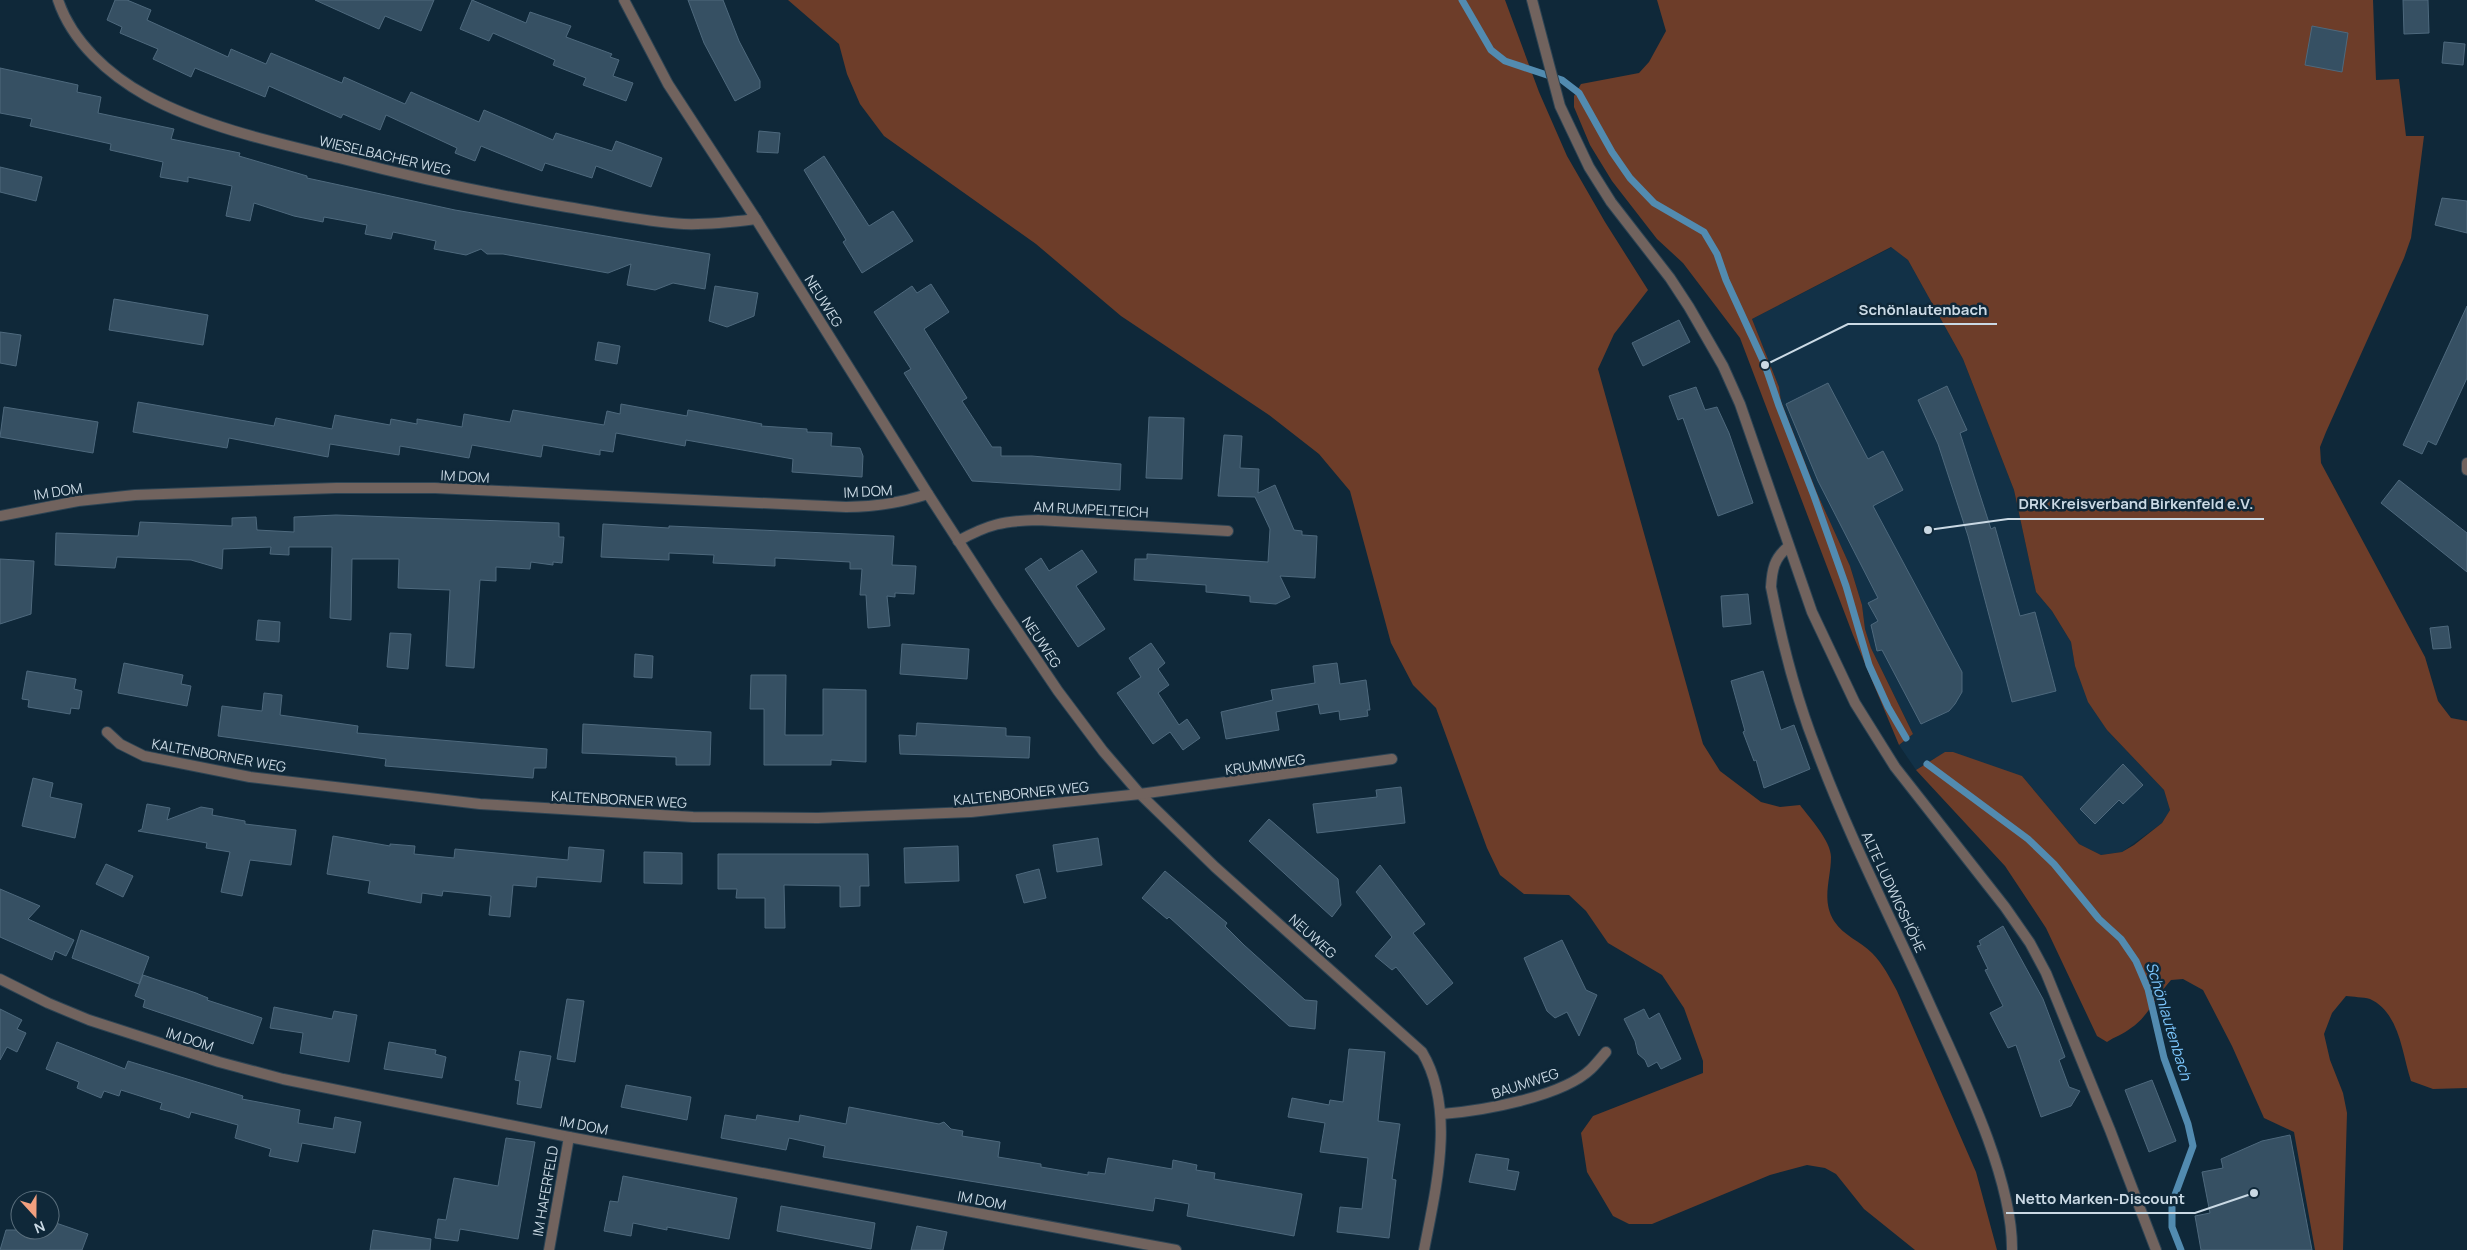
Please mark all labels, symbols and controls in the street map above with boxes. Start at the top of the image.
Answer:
street label: WIESELBACHER WEG [317,131,453,179]
street label: NEUWEG [801,271,847,331]
callout: Schönlautenbach [1848,294,1997,324]
text: Schönlautenbach [1859,299,1987,320]
street label: IM DOM [440,465,490,487]
street label: IM DOM [32,478,84,504]
street label: IM DOM [843,480,893,502]
callout: DRK Kreisverband Birkenfeld e.V. [2008,489,2264,519]
text: DRK Kreisverband Birkenfeld e.V. [2019,493,2253,514]
street label: AM RUMPELTEICH [1033,496,1149,522]
street label: NEUWEG [1018,613,1066,671]
street label: KALTENBORNER WEG [150,734,288,776]
street label: KRUMMWEG [1224,749,1307,779]
street label: KALTENBORNER WEG [952,776,1090,810]
street label: KALTENBORNER WEG [551,786,688,812]
street label: ALTE LUDWIGSHÖHE [1858,828,1930,956]
street label: NEUWEG [1285,910,1341,963]
water label: Schönlautenbach [2141,959,2197,1084]
street label: IM DOM [164,1022,216,1056]
street label: BAUMWEG [1489,1063,1561,1103]
street label: IM DOM [558,1111,610,1139]
street label: IM HAFERFELD [528,1144,562,1238]
callout: Netto Marken-Discount [2006,1183,2195,1213]
street label: IM DOM [956,1186,1008,1214]
text: Netto Marken-Discount [2015,1188,2185,1209]
north arrow [10,1190,60,1240]
text: N [32,1217,48,1238]

